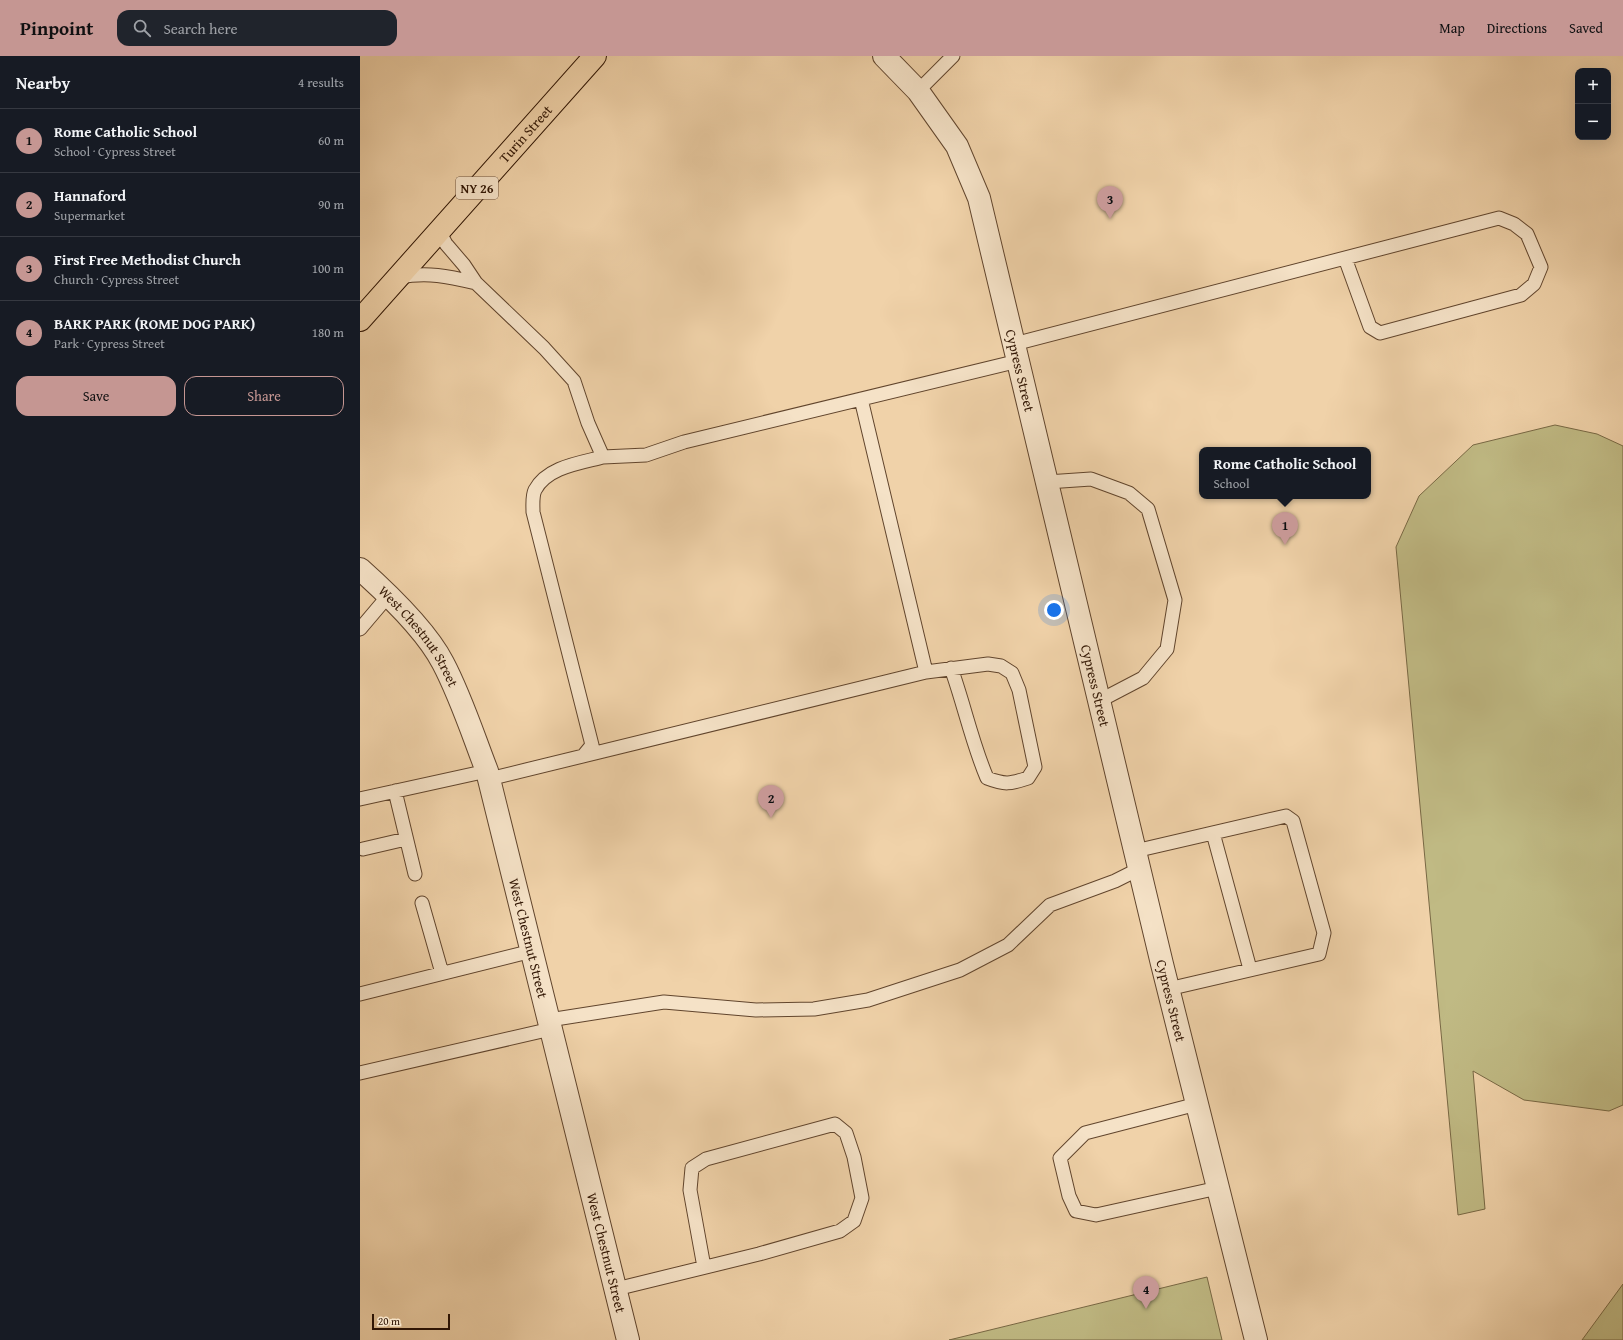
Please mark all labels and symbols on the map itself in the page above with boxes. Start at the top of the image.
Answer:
street label: Turin Street [494,101,557,167]
road number: NY 26 [456,177,498,199]
pin: 3 [1097,186,1123,219]
street label: Cypress Street [1001,327,1040,414]
pin: 1 [1272,512,1298,545]
street label: West Chestnut Street [374,581,463,690]
your location [1044,600,1064,620]
street label: Cypress Street [1076,642,1115,729]
pin: 2 [758,785,784,818]
street label: West Chestnut Street [504,876,553,1000]
street label: Cypress Street [1151,958,1191,1044]
street label: West Chestnut Street [582,1191,631,1315]
pin: 4 [1133,1276,1159,1309]
scale bar [372,1312,450,1331]

